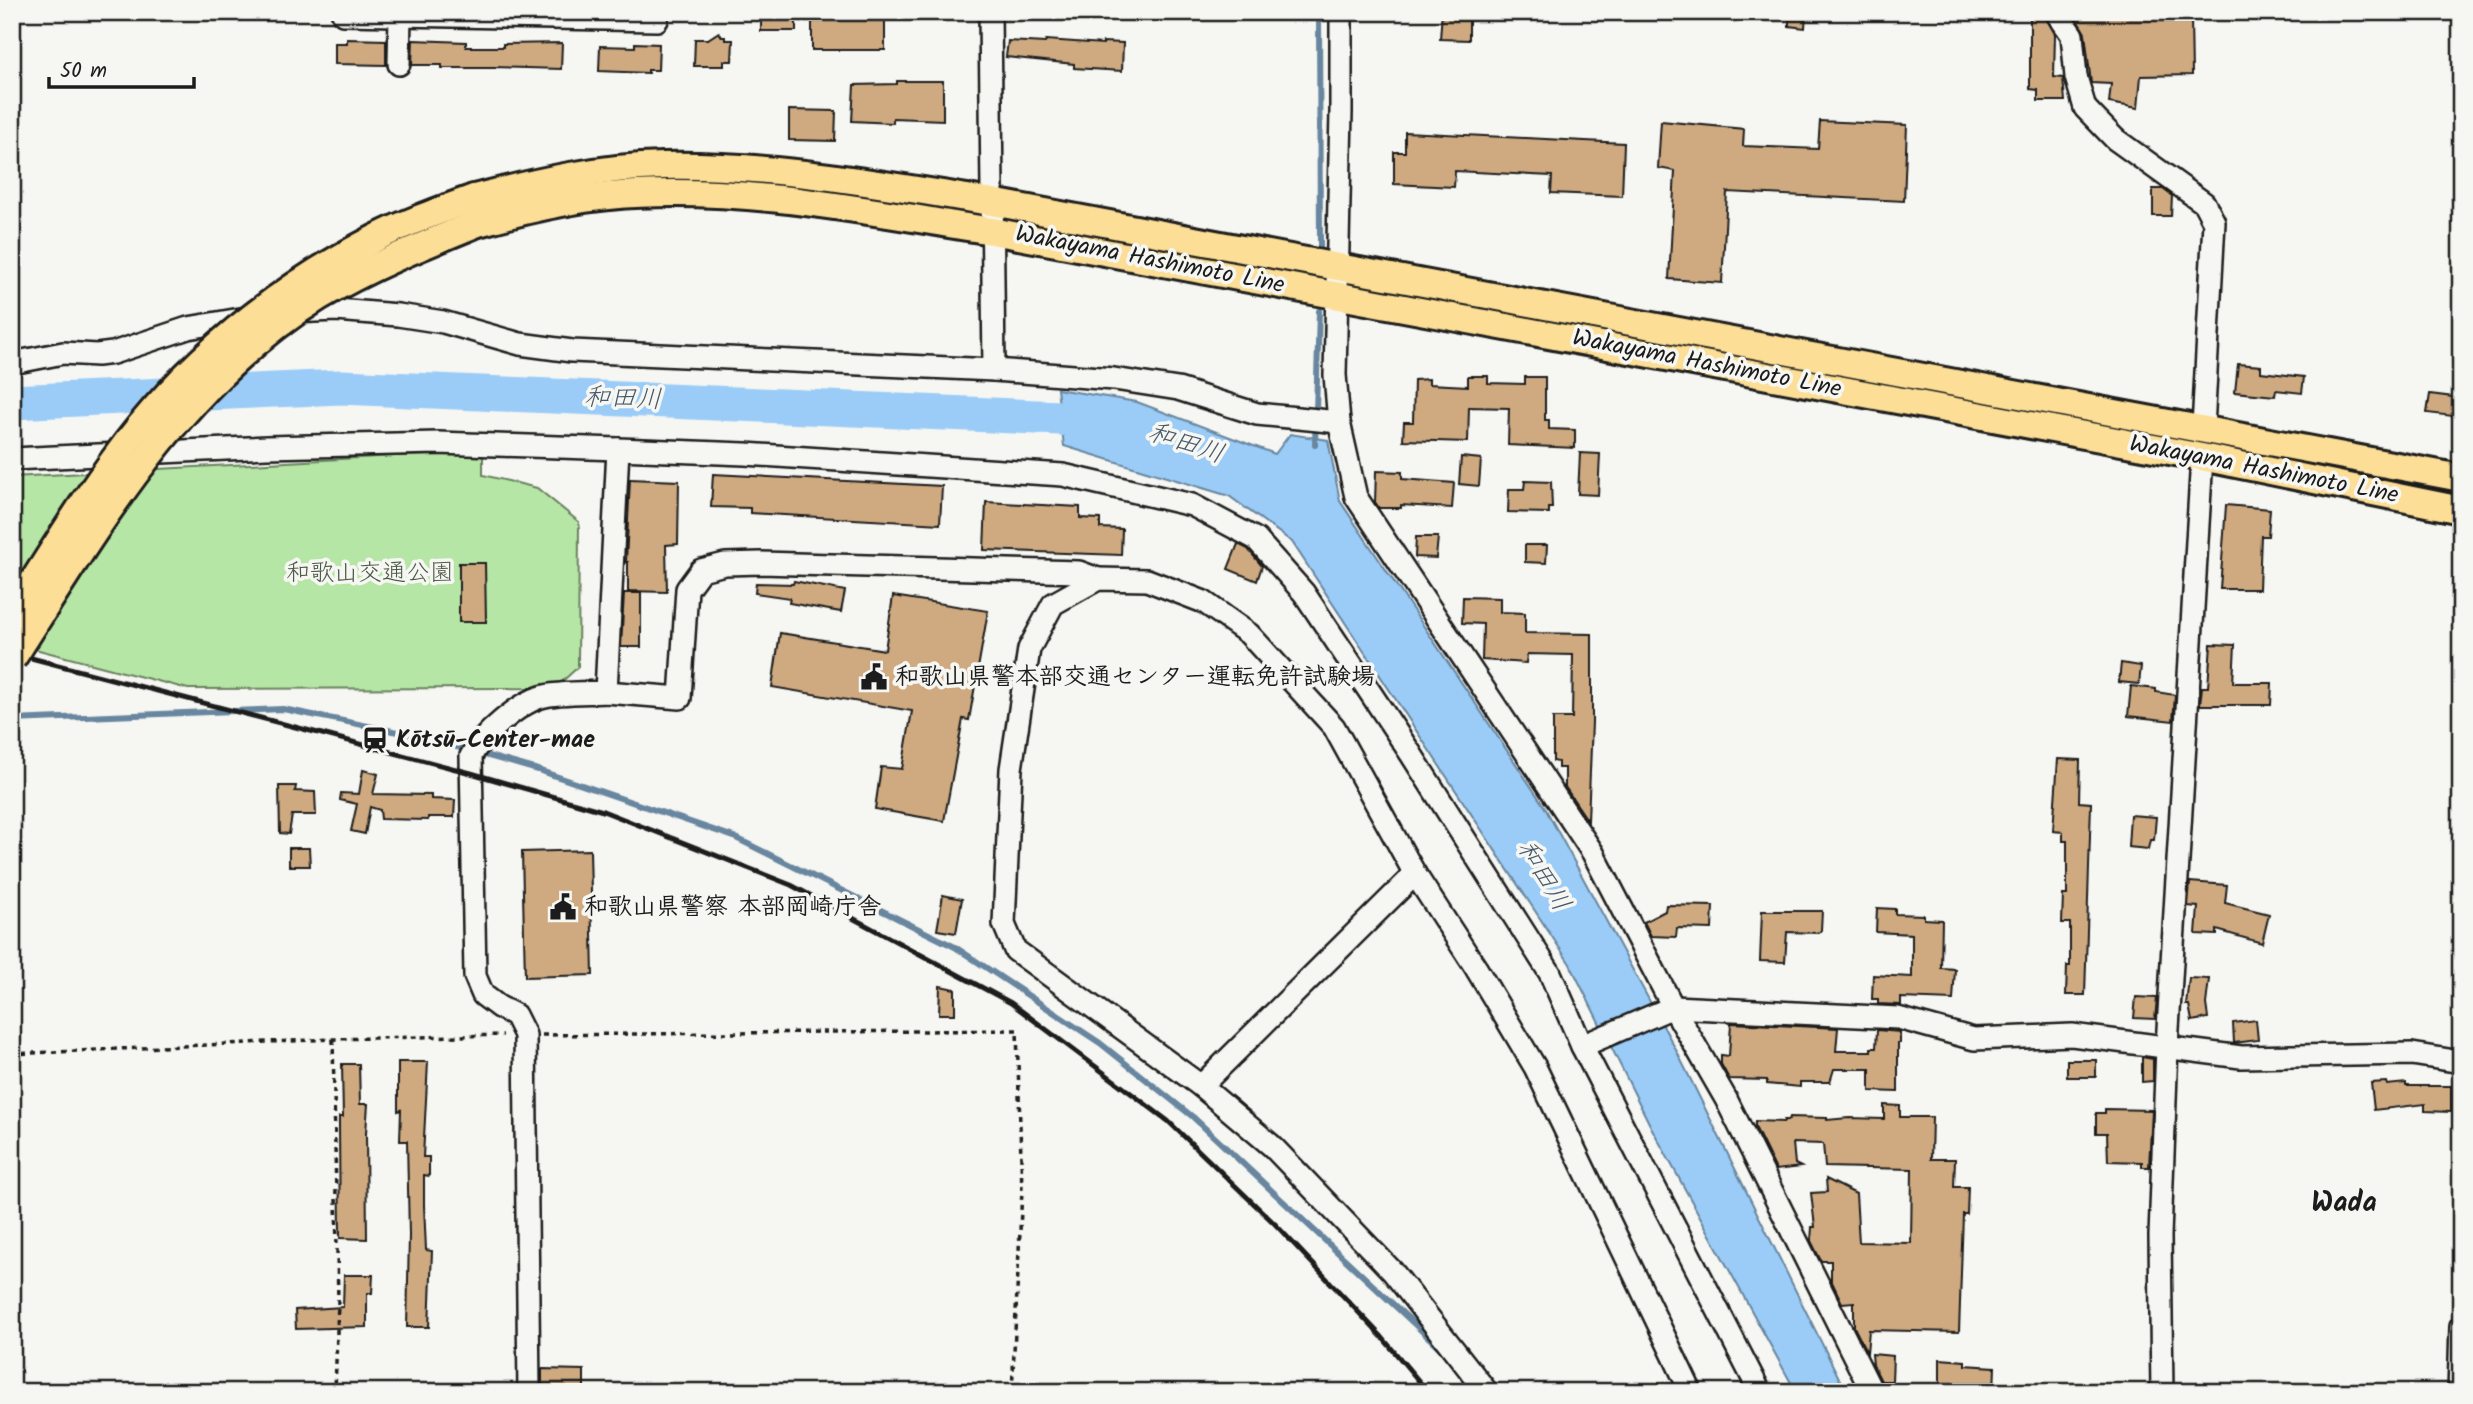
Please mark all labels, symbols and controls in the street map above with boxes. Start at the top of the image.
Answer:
scale bar [49,46,194,90]
text: 50 m [60,55,107,88]
street label: Wakayama Hashimoto Line [1012,215,1288,305]
street label: Wakayama Hashimoto Line [1569,319,1845,409]
water label: 和田川 [583,377,663,421]
water label: 和田川 [1142,412,1230,476]
street label: Wakayama Hashimoto Line [2126,425,2402,515]
park label: 和歌山交通公園 [286,554,454,593]
place label: 和歌山県警本部交通センター運転免許試験場 [895,658,1375,697]
public building icon: 和歌山県警本部交通センター運転免許試験場 [859,662,889,692]
place label: Kōtsū-Center-mae [396,721,595,760]
station icon: Kōtsū-Center-mae [360,725,390,755]
water label: 和田川 [1505,832,1581,920]
place label: 和歌山県警察 本部岡崎庁舎 [584,888,881,927]
public building icon: 和歌山県警察 本部岡崎庁舎 [548,892,578,922]
district label: Wada [2311,1181,2377,1226]

